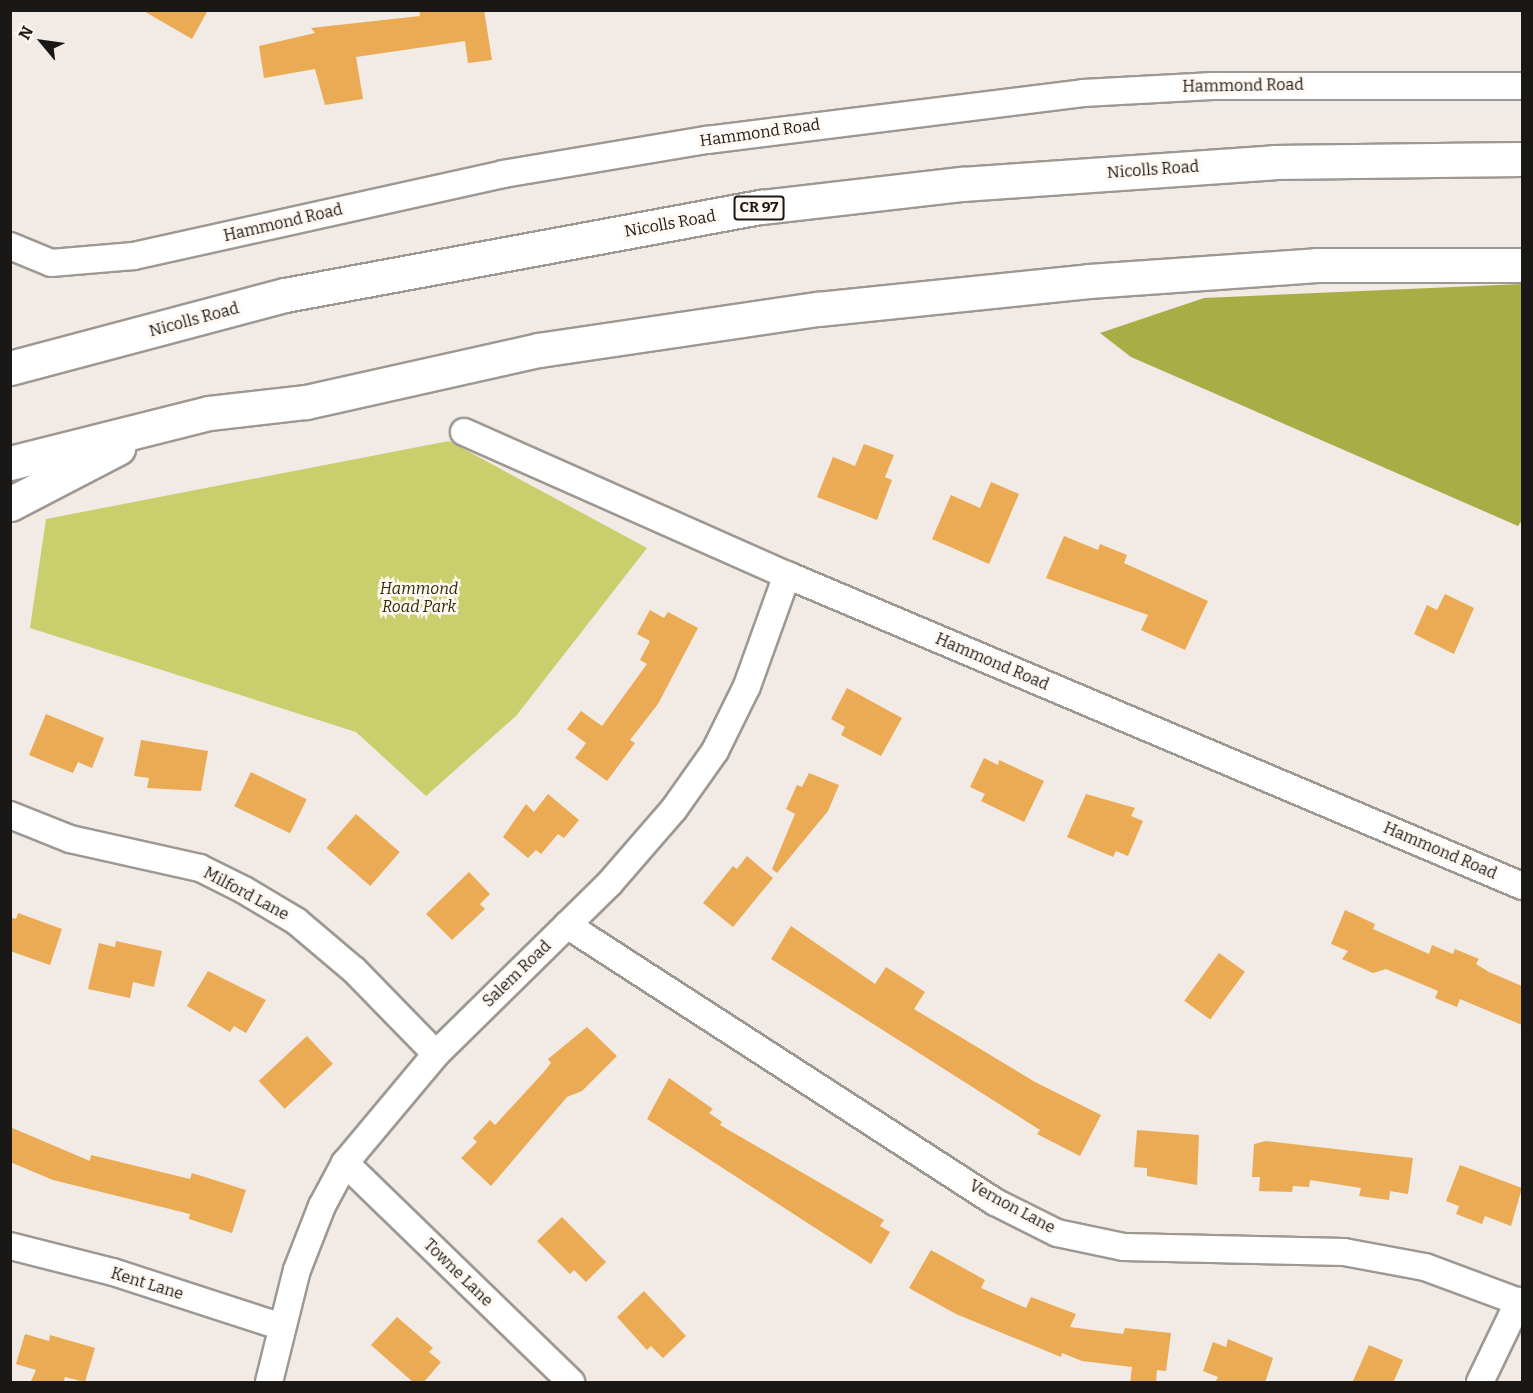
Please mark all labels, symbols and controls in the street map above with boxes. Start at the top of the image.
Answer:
north arrow [12,12,72,72]
text: N [15,23,37,43]
street label: Hammond Road [1182,75,1304,97]
street label: Hammond Road [699,115,821,151]
street label: Nicolls Road [1106,157,1200,183]
road number: CR 97 [734,196,784,220]
street label: Hammond Road [222,200,344,246]
street label: Nicolls Road [623,207,717,241]
street label: Nicolls Road [147,299,241,341]
park label: Hammond Road Park [380,579,458,617]
street label: Hammond Road [932,629,1052,695]
street label: Hammond Road [1380,818,1500,884]
street label: Milford Lane [200,863,292,925]
street label: Salem Road [479,937,555,1011]
street label: Vernon Lane [966,1176,1058,1238]
street label: Towne Lane [420,1235,496,1311]
street label: Kent Lane [108,1264,186,1304]

